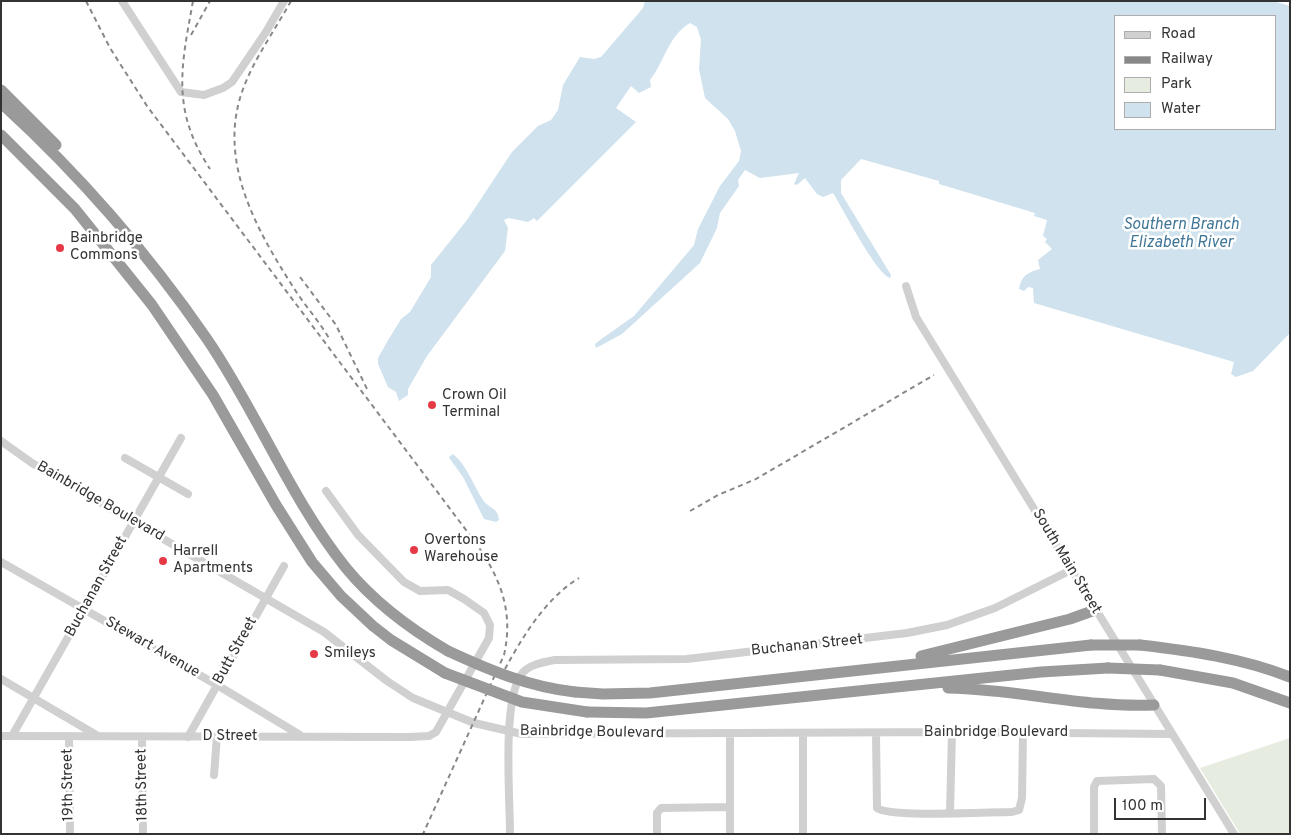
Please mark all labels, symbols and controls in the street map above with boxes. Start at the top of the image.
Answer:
legend [1114,15,1276,130]
text: Road [1161,25,1196,44]
text: Railway [1161,50,1213,69]
text: Park [1161,75,1192,94]
text: Water [1161,100,1200,119]
water label: Southern Branch Elizabeth River [1123,216,1239,254]
place label: Bainbridge Commons [70,230,143,265]
marker: Bainbridge Commons [54,242,66,254]
place label: Crown Oil Terminal [442,387,507,422]
marker: Crown Oil Terminal [426,399,438,411]
street label: Bainbridge Boulevard [33,458,167,546]
street label: South Main Street [1028,506,1104,618]
place label: Overtons Warehouse [424,532,498,567]
street label: Buchanan Street [62,534,132,640]
place label: Harrell Apartments [173,543,253,578]
marker: Overtons Warehouse [408,544,420,556]
marker: Harrell Apartments [157,555,169,567]
street label: Stewart Avenue [101,614,203,682]
street label: Butt Street [210,614,262,688]
street label: Buchanan Street [750,631,864,661]
place label: Smileys [324,645,376,663]
marker: Smileys [308,648,320,660]
street label: Bainbridge Boulevard [520,723,664,743]
street label: Bainbridge Boulevard [924,724,1068,742]
street label: D Street [202,728,258,746]
street label: 19th Street [59,748,79,822]
street label: 18th Street [133,748,153,822]
scale bar [1116,788,1208,820]
text: 100 m [1122,797,1163,816]

